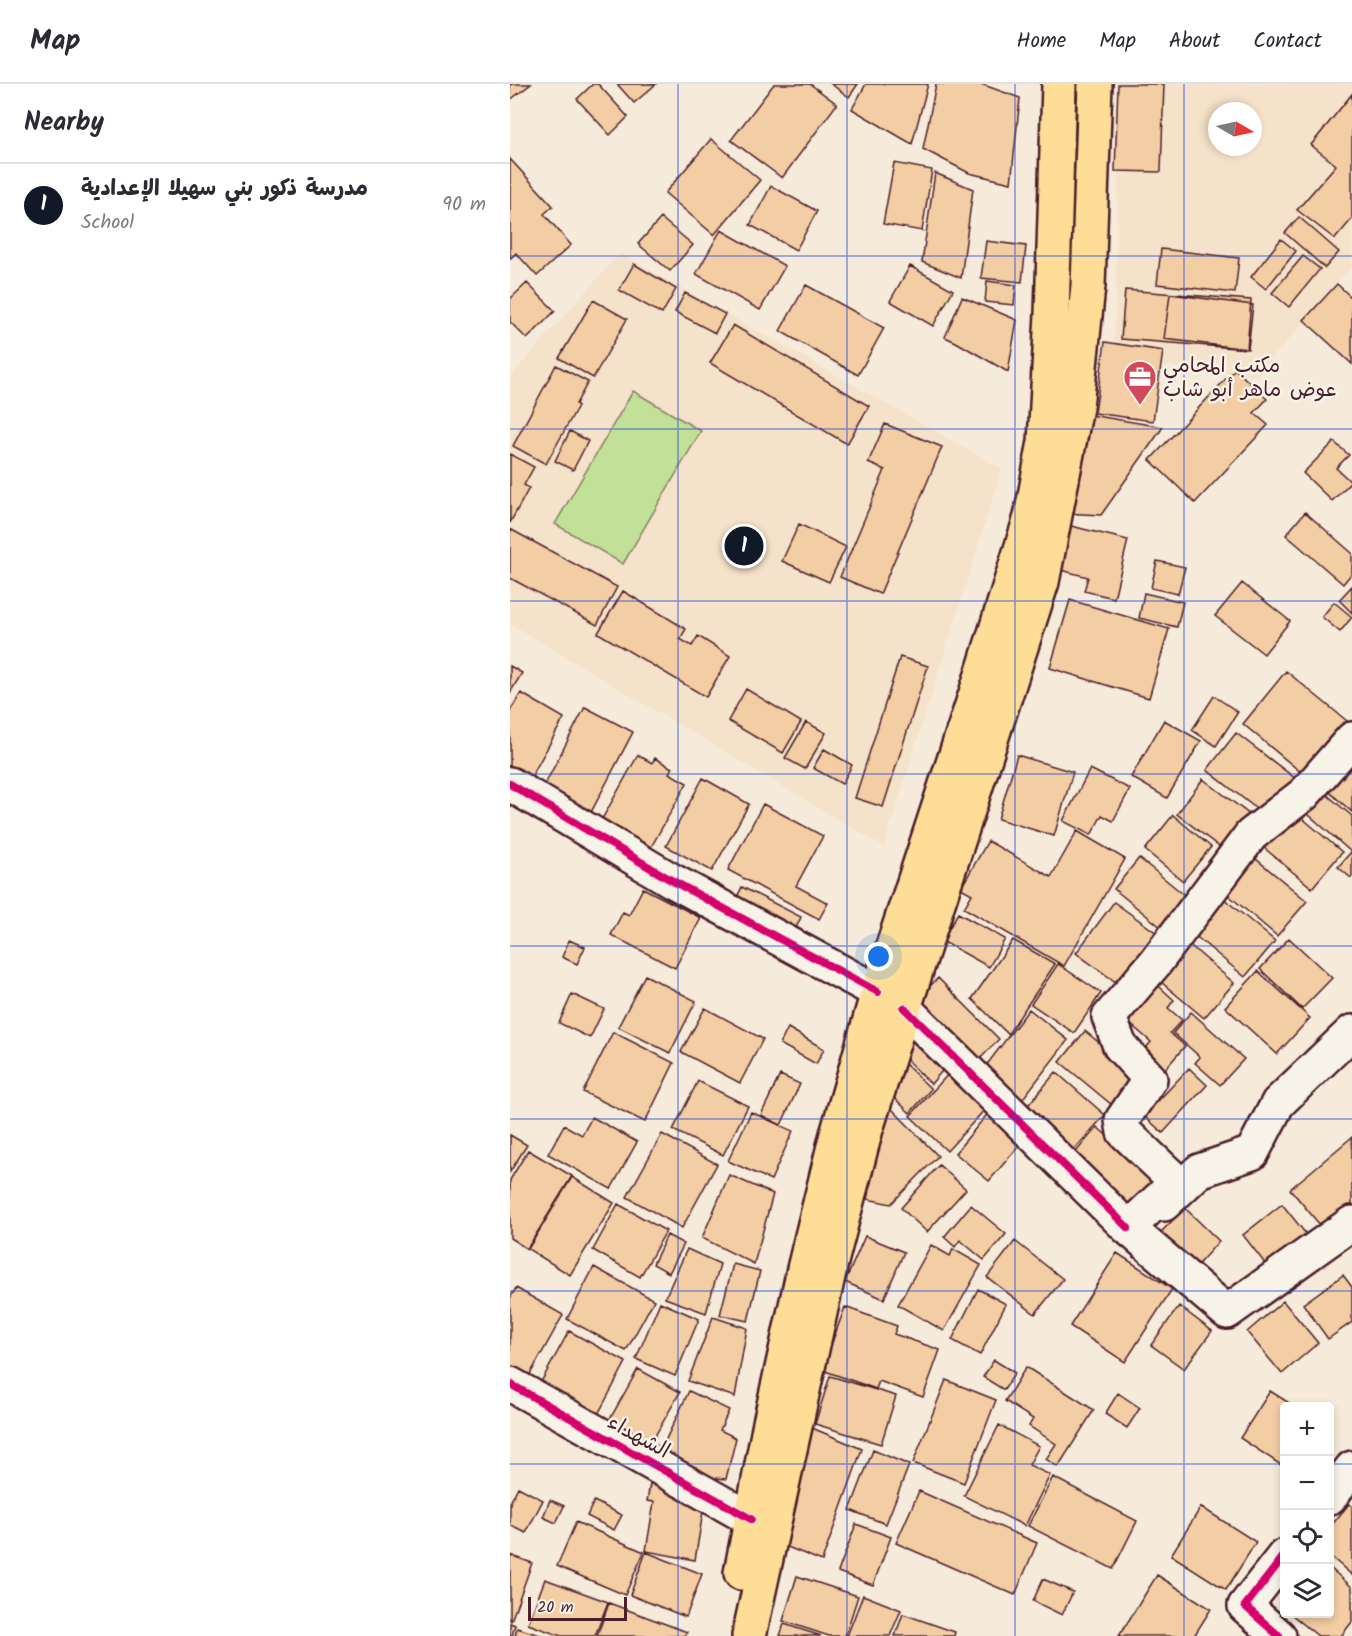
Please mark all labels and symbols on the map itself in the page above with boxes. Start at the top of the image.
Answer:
north arrow [1208,102,1262,156]
place label: مكتب المحامي عوض ماهر أبو شاب [1163,350,1337,407]
office icon: مكتب المحامي عوض ماهر أبو شاب [1122,359,1158,406]
pin: 1 [724,524,764,568]
your location [864,942,893,971]
street label: الشهداء [601,1407,676,1468]
scale bar [528,1594,627,1622]

